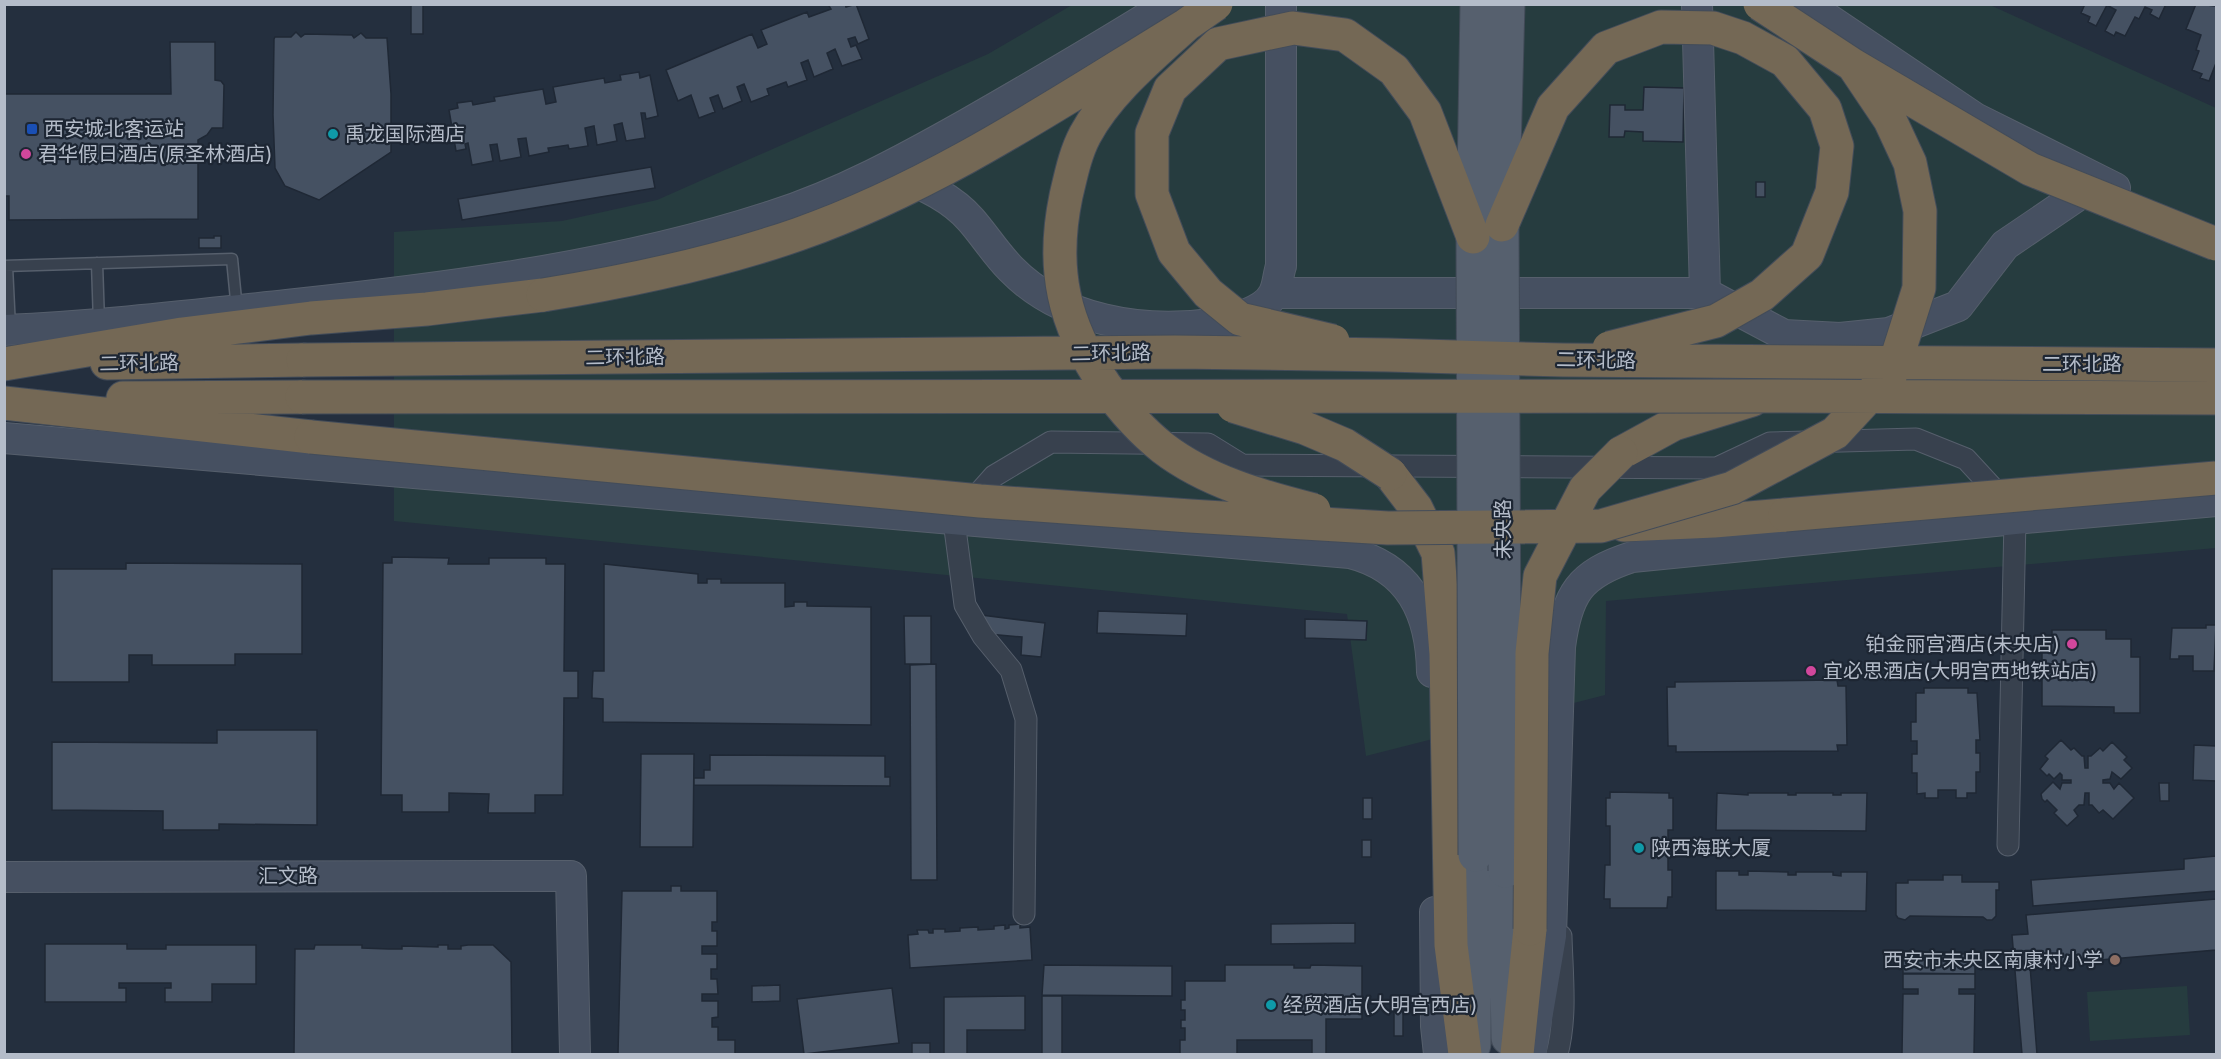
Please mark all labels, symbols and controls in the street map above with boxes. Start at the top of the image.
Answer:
place label: 西安城北客运站 [44,117,184,141]
marker: 西安城北客运站 [25,122,39,136]
place label: 禹龙国际酒店 [345,122,465,146]
marker: 禹龙国际酒店 [326,127,340,141]
place label: 君华假日酒店(原圣林酒店) [38,142,273,166]
marker: 君华假日酒店(原圣林酒店) [19,147,33,161]
street label: 二环北路 [1071,340,1151,366]
street label: 二环北路 [585,344,665,370]
street label: 二环北路 [1556,347,1636,373]
street label: 二环北路 [99,350,179,376]
street label: 二环北路 [2042,352,2122,376]
street label: 未央路 [1491,499,1515,559]
place label: 铂金丽宫酒店(未央店) [1865,632,2060,656]
marker: 铂金丽宫酒店(未央店) [2065,637,2079,651]
place label: 宜必思酒店(大明宫西地铁站店) [1823,659,2098,683]
marker: 宜必思酒店(大明宫西地铁站店) [1804,664,1818,678]
place label: 陕西海联大厦 [1651,836,1771,860]
marker: 陕西海联大厦 [1632,841,1646,855]
street label: 汇文路 [258,864,318,888]
place label: 西安市未央区南康村小学 [1883,948,2103,972]
marker: 西安市未央区南康村小学 [2108,953,2122,967]
place label: 经贸酒店(大明宫西店) [1283,993,1478,1017]
marker: 经贸酒店(大明宫西店) [1264,998,1278,1012]

